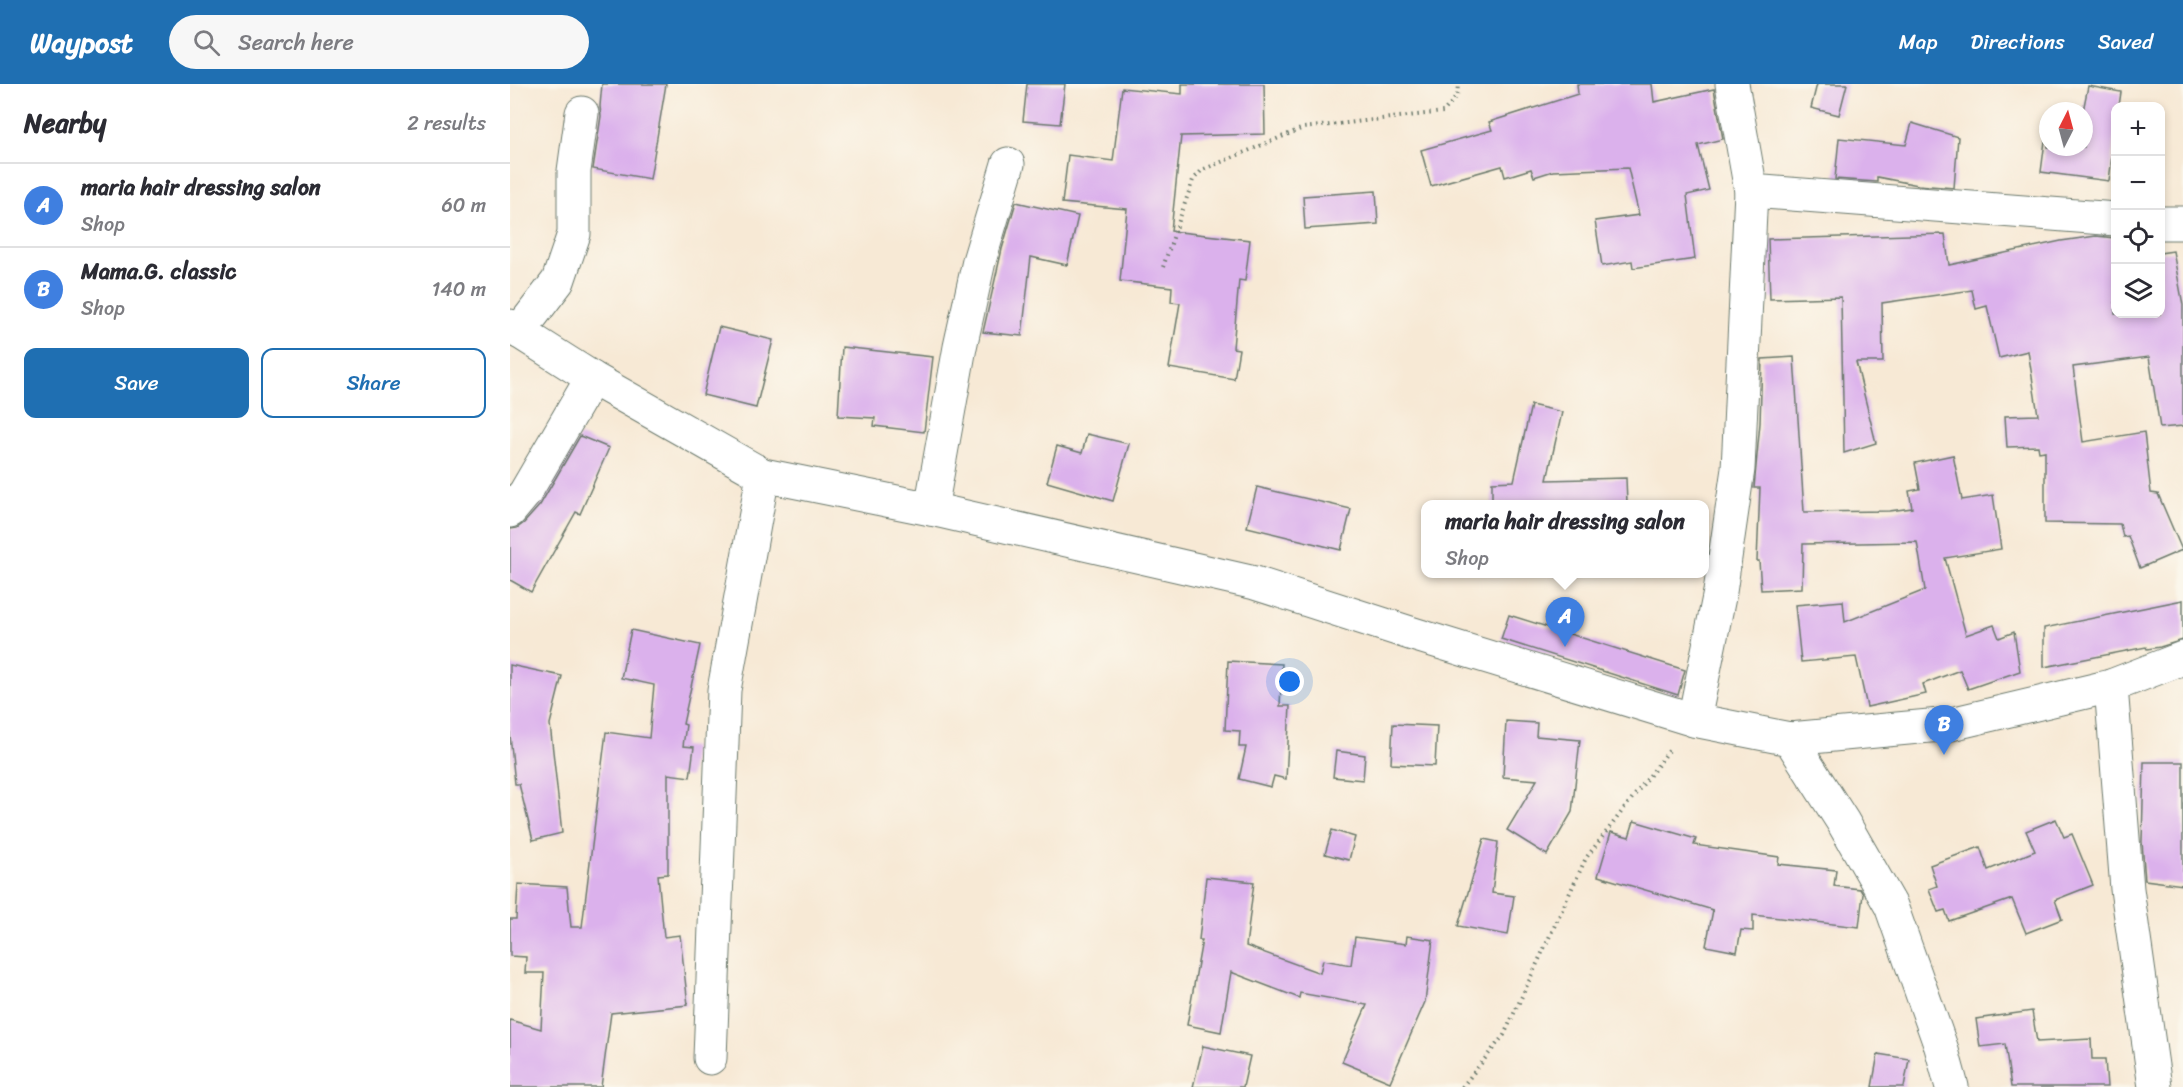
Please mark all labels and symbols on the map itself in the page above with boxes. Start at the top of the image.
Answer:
north arrow [2039,102,2093,156]
pin: A [1546,598,1584,647]
your location [1275,667,1304,696]
pin: B [1924,706,1964,755]

